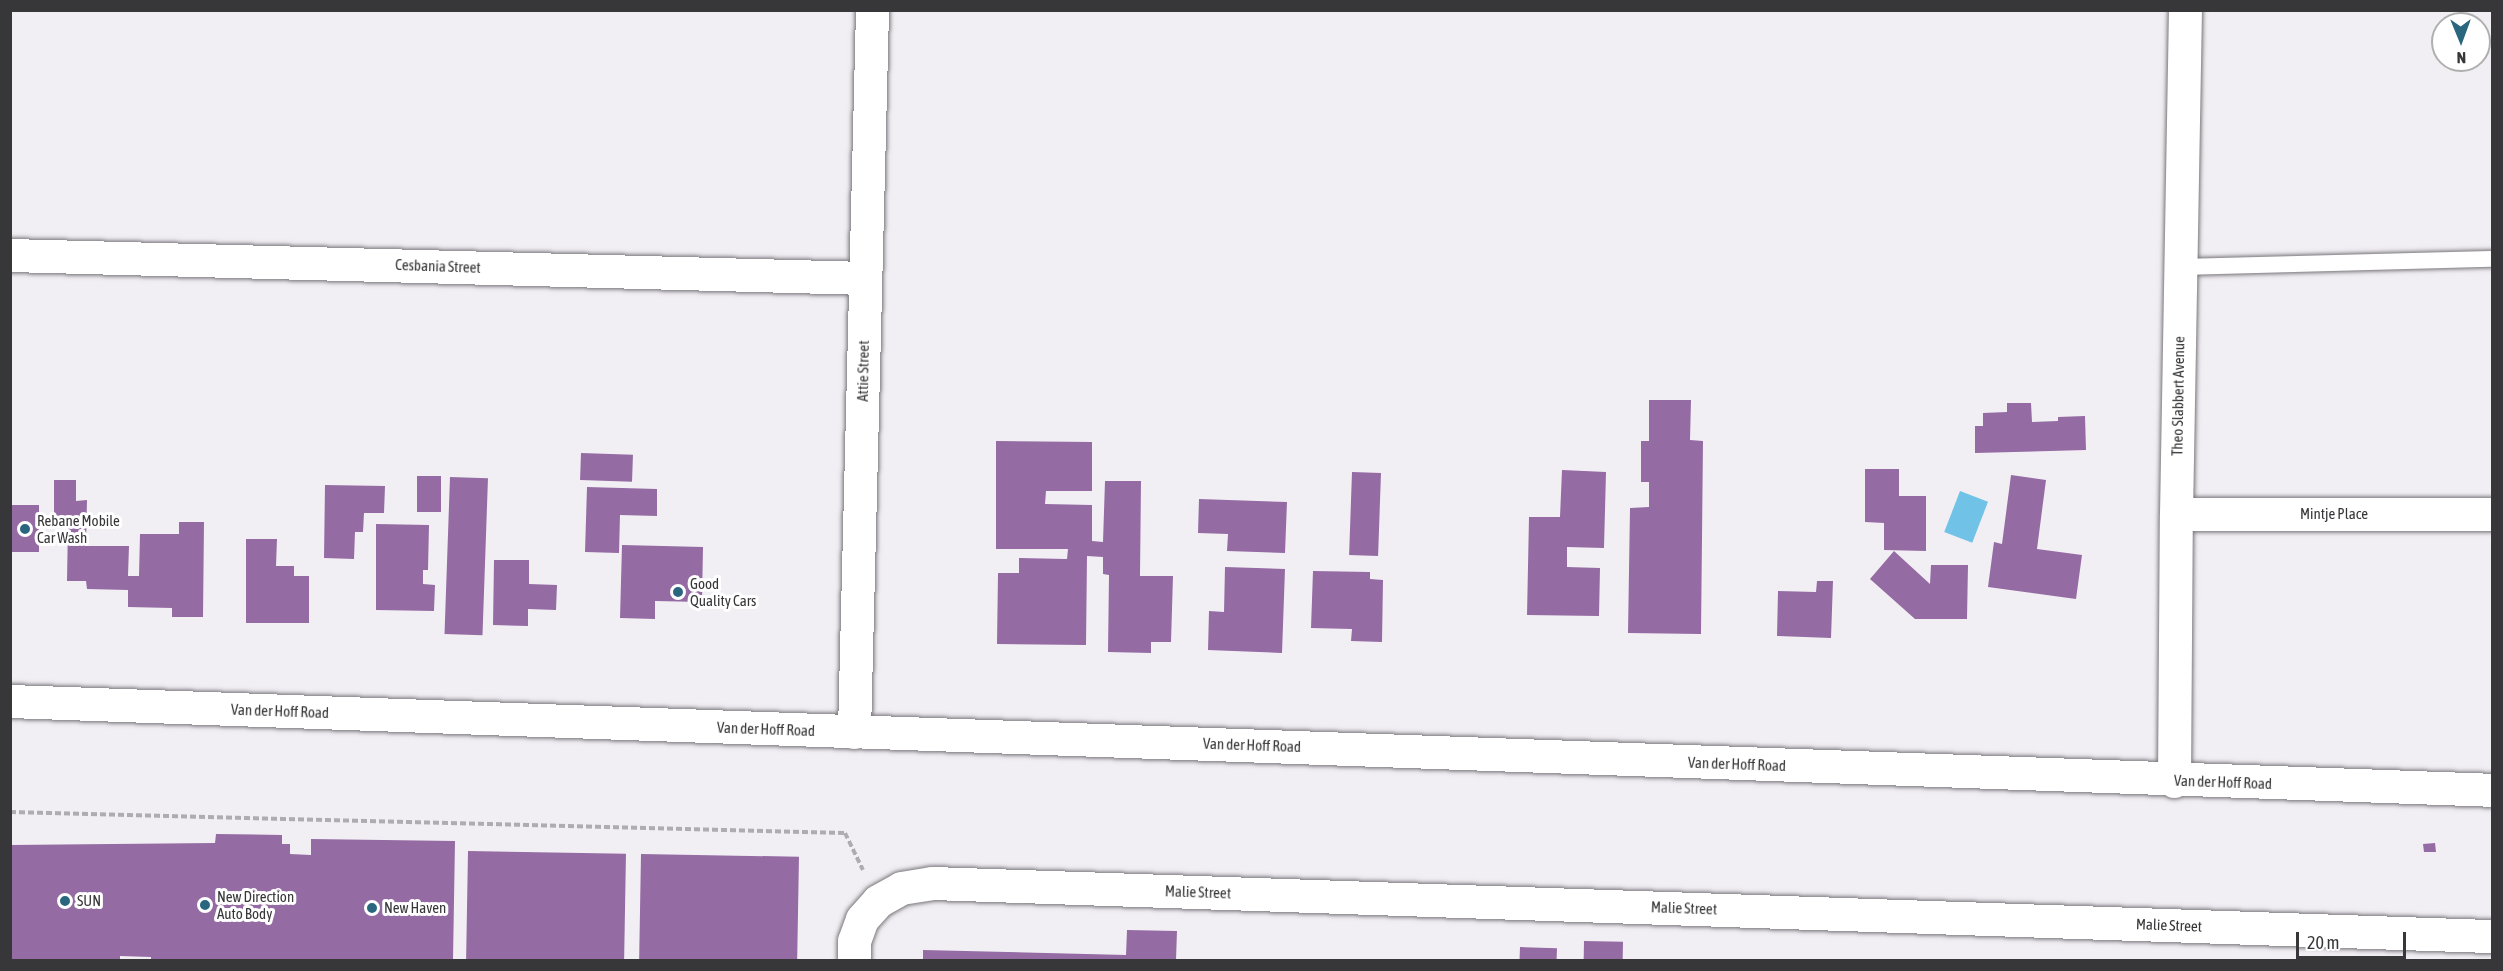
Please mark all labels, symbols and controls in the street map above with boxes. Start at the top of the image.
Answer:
north arrow [2431,12,2491,72]
text: N [2456,49,2466,67]
street label: Cesbania Street [395,256,481,276]
street label: Theo Slabbert Avenue [2168,336,2188,456]
street label: Attie Street [853,340,873,402]
street label: Mintje Place [2300,505,2368,523]
place label: Rebane Mobile Car Wash [37,511,120,546]
marker: Rebane Mobile Car Wash [18,522,32,536]
place label: Good Quality Cars [690,574,756,609]
marker: Good Quality Cars [671,585,685,599]
street label: Van der Hoff Road [231,700,329,722]
street label: Van der Hoff Road [717,718,815,740]
street label: Van der Hoff Road [1203,734,1301,756]
street label: Van der Hoff Road [1688,753,1786,775]
street label: Van der Hoff Road [2174,771,2272,793]
street label: Malie Street [1165,882,1231,902]
place label: New Direction Auto Body [217,887,294,922]
place label: SUN [77,892,101,910]
marker: SUN [58,894,72,908]
marker: New Direction Auto Body [198,898,212,912]
street label: Malie Street [1651,898,1717,918]
place label: New Haven [384,899,446,917]
marker: New Haven [365,901,379,915]
street label: Malie Street [2136,915,2202,935]
scale bar [2299,920,2408,958]
text: 20 m [2307,932,2339,953]

